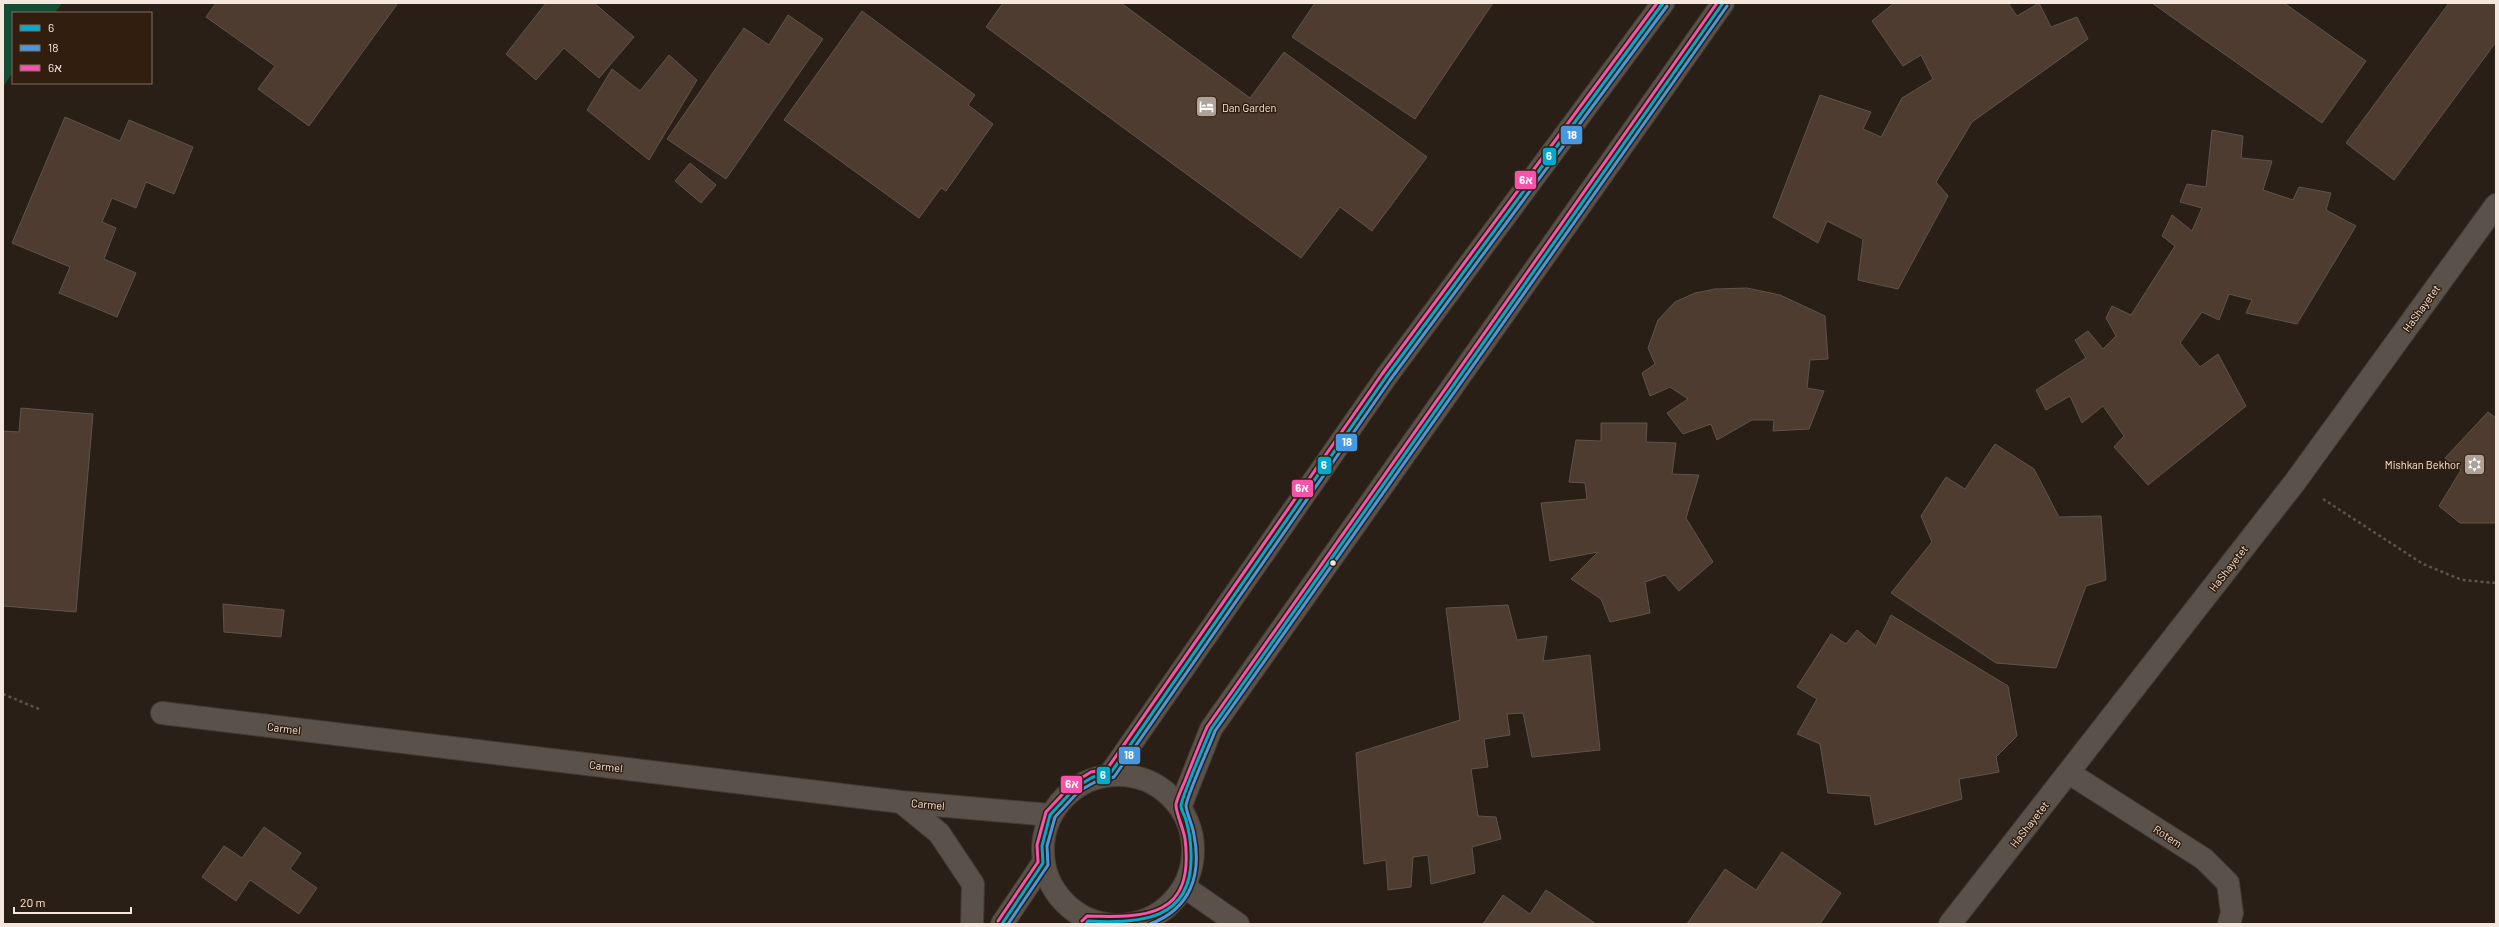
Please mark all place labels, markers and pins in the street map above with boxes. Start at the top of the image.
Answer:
hotel icon: Dan Garden [1193,94,1219,120]
place label: Dan Garden [1222,101,1277,114]
synagogue icon: Mishkan Bekhor [2462,451,2488,477]
place label: Mishkan Bekhor [2385,458,2460,471]
unlabelled marker [1328,558,1338,568]

